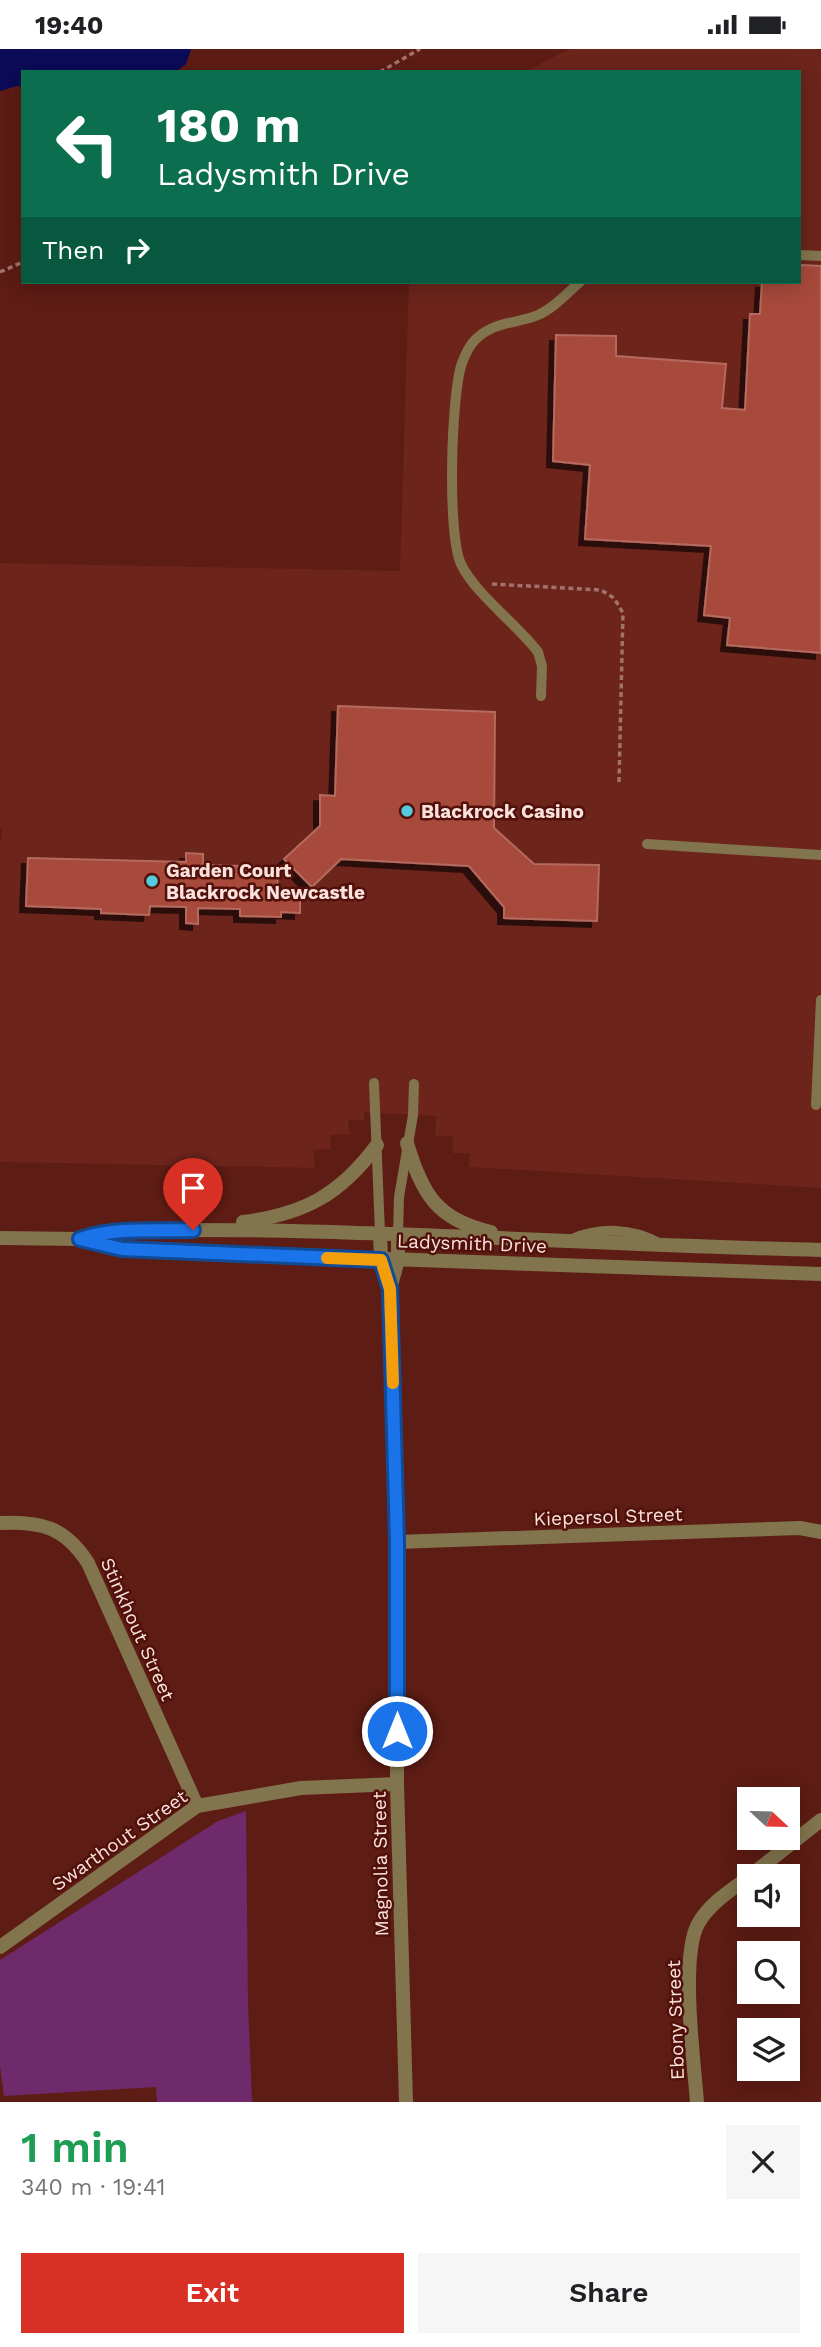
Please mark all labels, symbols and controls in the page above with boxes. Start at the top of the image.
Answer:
text: 19:40 [35,10,104,40]
text: 180 m [157,96,301,154]
icon: left [42,98,133,189]
text: Ladysmith Drive [157,155,410,193]
icon: right [118,231,156,269]
text: Then [42,235,104,265]
place label: Blackrock Casino [421,800,584,823]
marker: Blackrock Casino [399,803,415,819]
place label: Garden Court Blackrock Newcastle [166,859,365,904]
marker: Garden Court Blackrock Newcastle [144,873,160,889]
pin [163,1158,223,1230]
icon: arrive [174,1169,212,1207]
street label: Ladysmith Drive [397,1229,547,1258]
street label: Kiepersol Street [533,1502,683,1531]
street label: Stinkhout Street [96,1554,179,1704]
position arrow [360,1694,434,1768]
street label: Swarthout Street [47,1785,192,1896]
north arrow [737,1787,800,1850]
map controls [737,1787,800,2081]
street label: Magnolia Street [368,1791,393,1937]
button: sound [737,1864,800,1927]
button: search [737,1941,800,2004]
street label: Ebony Street [662,1960,689,2080]
button: layers [737,2018,800,2081]
text: 1 min [21,2123,129,2172]
button: close [726,2125,800,2199]
text: 340 m · 19:41 [21,2174,166,2201]
button: Exit [21,2253,404,2333]
button: Share [418,2253,800,2333]

